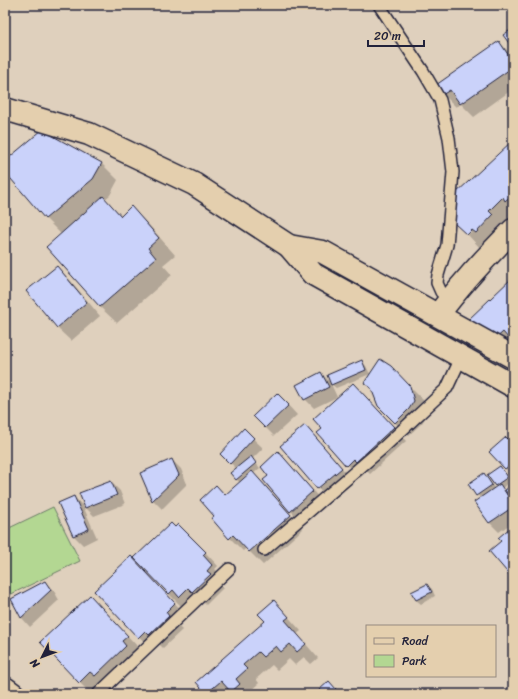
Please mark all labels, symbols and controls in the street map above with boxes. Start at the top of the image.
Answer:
scale bar [368,22,424,48]
text: 20 m [374,25,401,47]
legend [366,625,496,677]
text: Road [402,630,429,652]
north arrow [22,637,62,677]
text: Park [402,650,427,672]
text: N [25,654,45,673]

